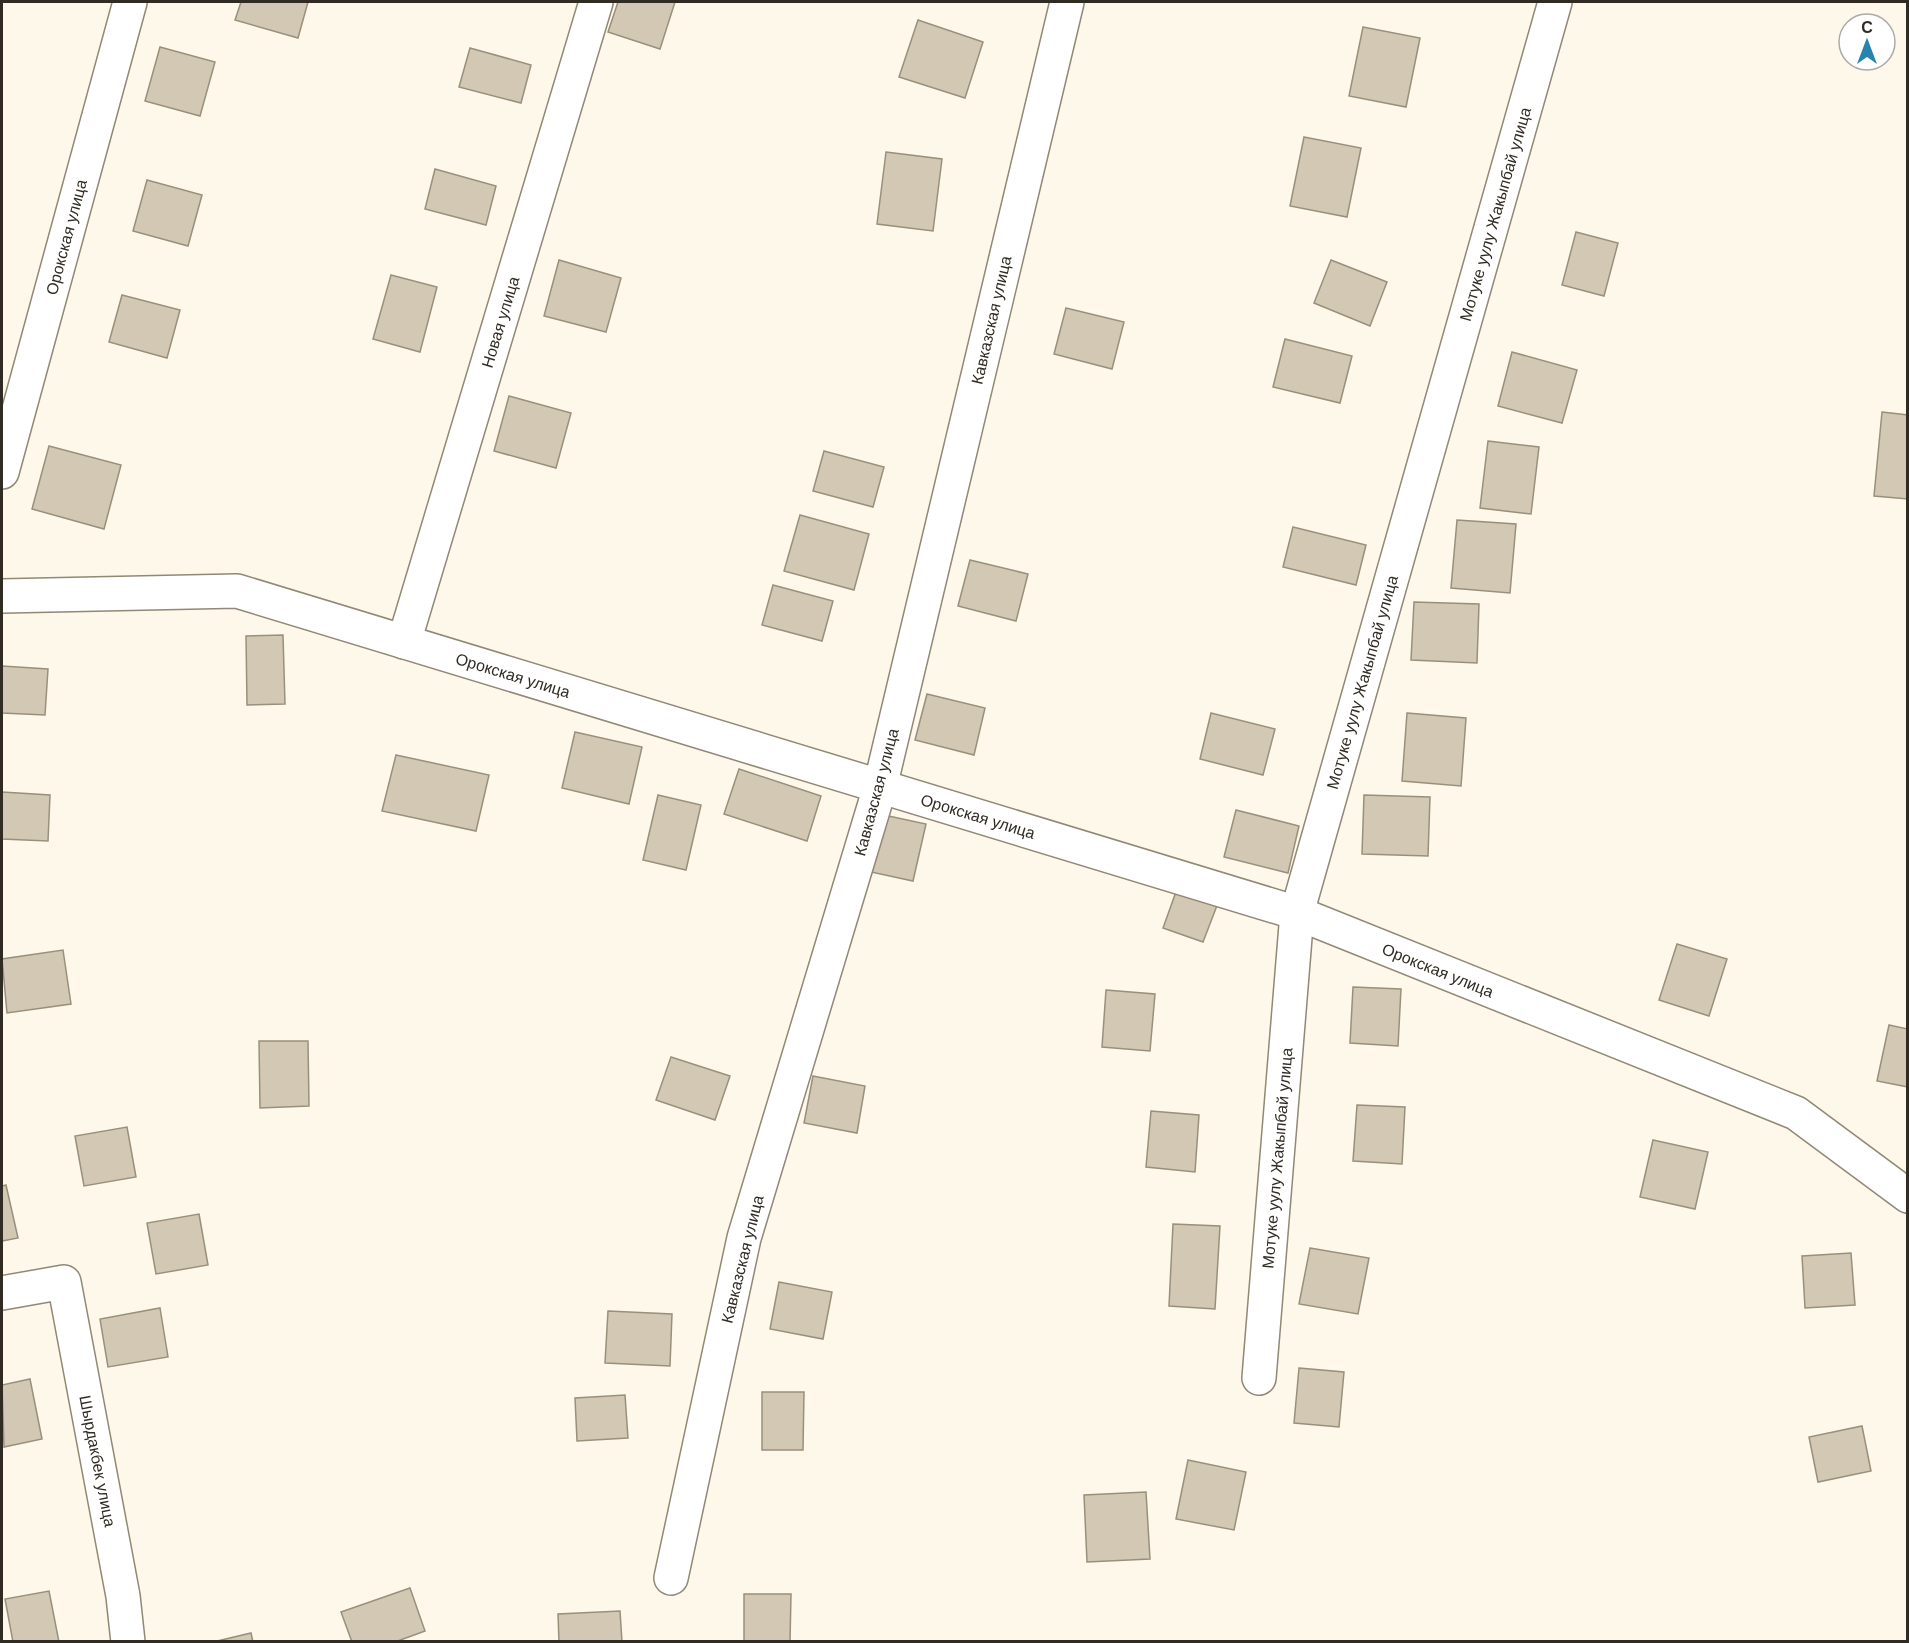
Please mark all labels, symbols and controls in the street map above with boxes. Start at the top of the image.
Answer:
north arrow [1837,12,1897,72]
text: С [1861,19,1873,36]
street label: Мотуке уулу Жакыпбай улица [1457,105,1534,323]
street label: Орокская улица [43,177,90,297]
street label: Кавказская улица [968,254,1015,386]
street label: Новая улица [478,274,522,370]
street label: Мотуке уулу Жакыпбай улица [1324,573,1401,791]
street label: Орокская улица [454,650,572,701]
street label: Кавказская улица [851,726,902,858]
street label: Орокская улица [919,791,1037,842]
street label: Орокская улица [1380,940,1496,1001]
street label: Мотуке уулу Жакыпбай улица [1259,1047,1296,1269]
street label: Кавказская улица [718,1193,767,1325]
street label: Шырдакбек улица [76,1394,119,1528]

